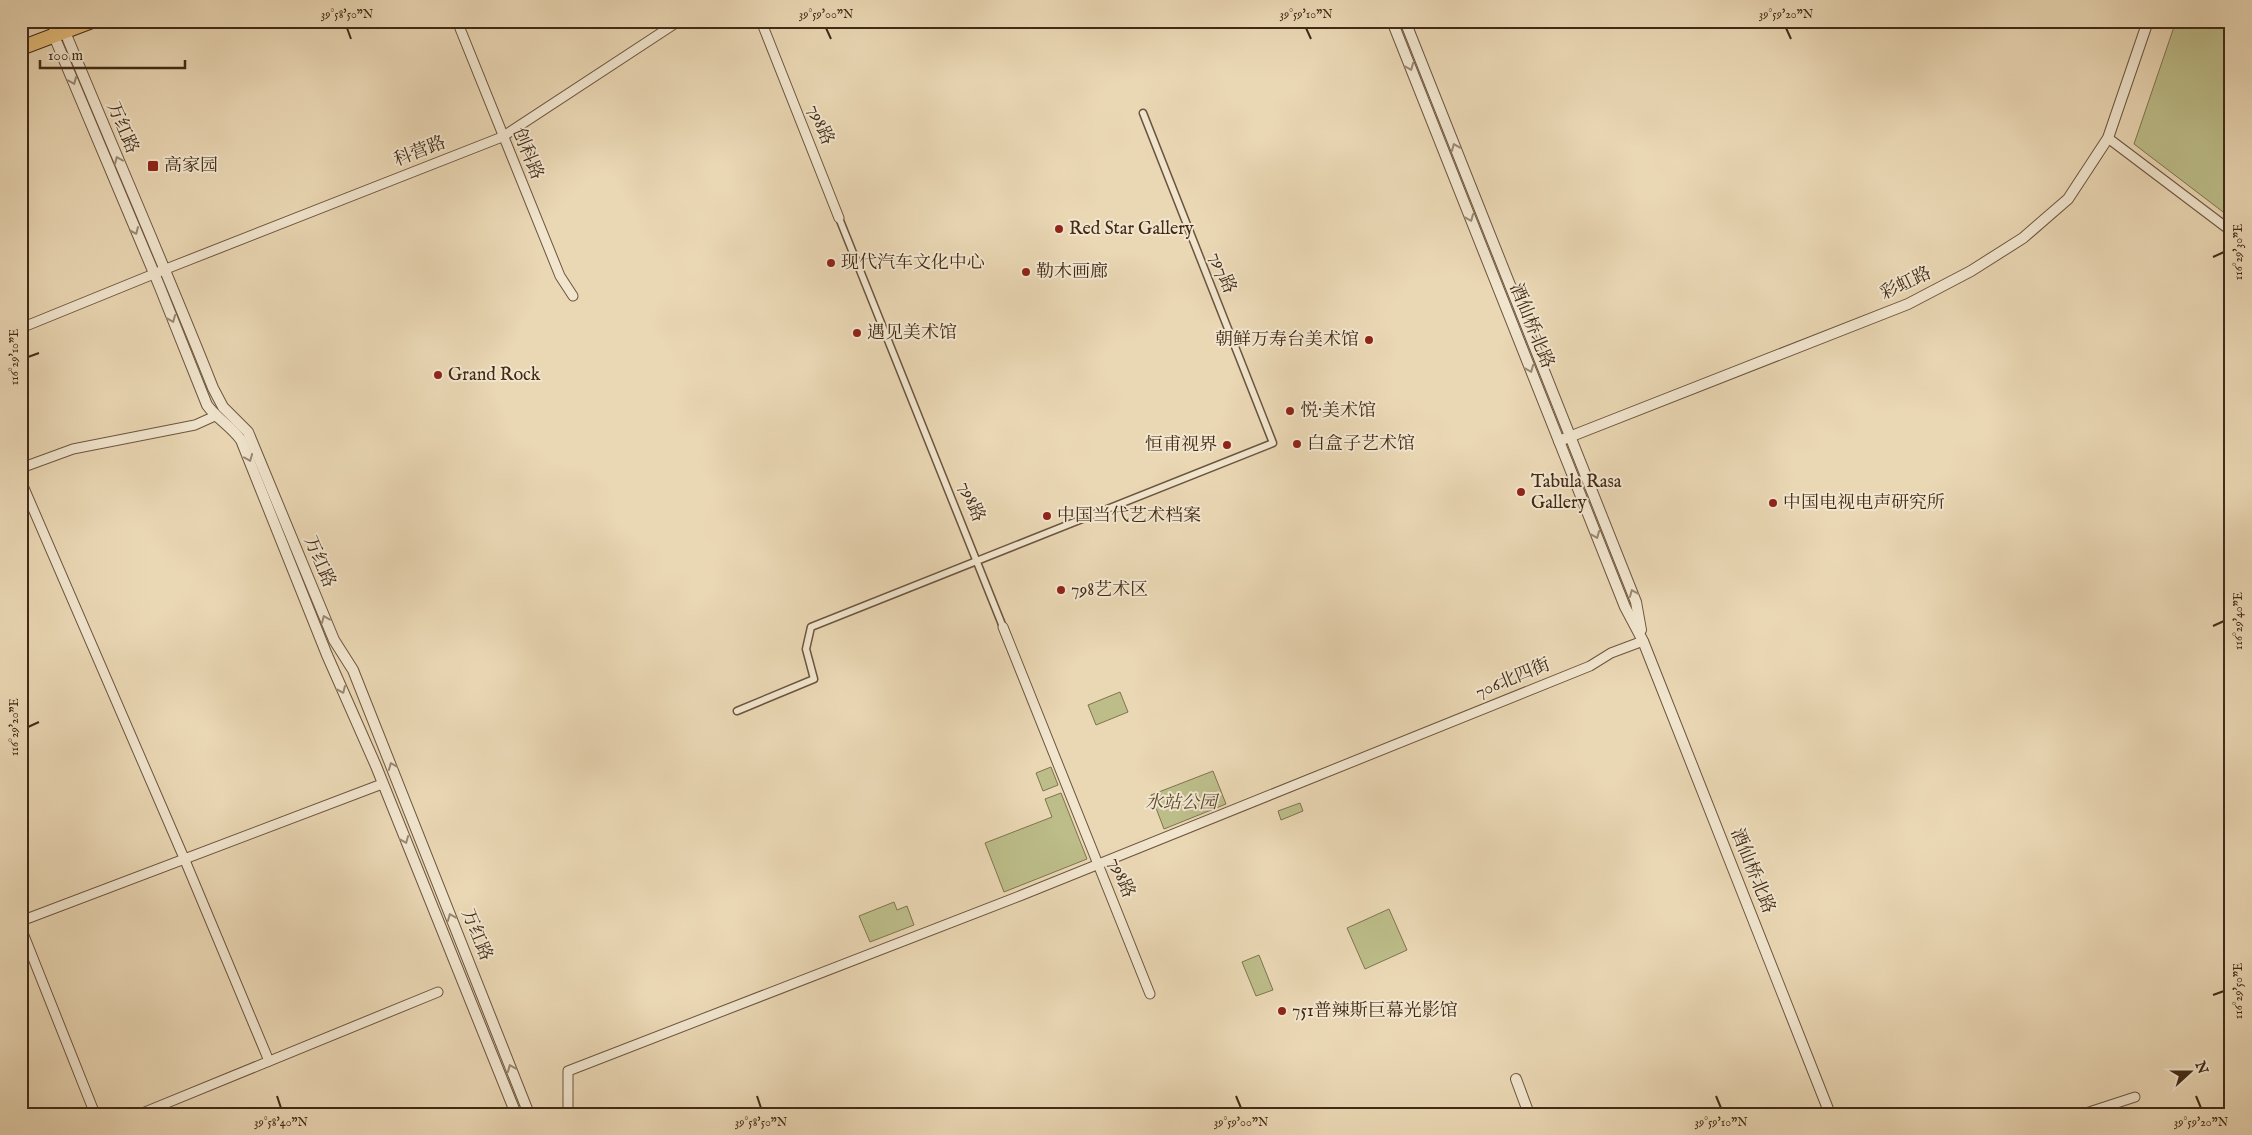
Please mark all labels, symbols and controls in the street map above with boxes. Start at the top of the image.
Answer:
text: 39°58'50"N [321,7,374,22]
text: 39°59'00"N [799,7,854,22]
text: 39°59'10"N [1279,7,1333,22]
text: 39°59'20"N [1759,7,1814,22]
scale bar [40,38,185,70]
text: 100 m [48,46,84,65]
one-way arrow [1404,62,1414,70]
one-way arrow [66,76,77,85]
street label: 万红路 [101,99,143,157]
street label: 798路 [802,102,838,148]
street label: 创科路 [506,125,548,183]
street label: 科营路 [391,132,449,172]
one-way arrow [1451,143,1461,152]
place label: 高家园 [164,155,218,178]
one-way arrow [114,156,125,165]
marker: 高家园 [146,159,160,173]
one-way arrow [1464,213,1474,221]
place label: Red Star Gallery [1069,218,1194,241]
marker: Red Star Gallery [1053,223,1065,235]
text: 116°29'30"E [2231,224,2246,280]
one-way arrow [129,226,140,235]
street label: 797路 [1203,249,1241,297]
place label: 现代汽车文化中心 [841,252,985,275]
marker: 现代汽车文化中心 [825,257,837,269]
place label: 勒木画廊 [1036,261,1108,284]
street label: 彩虹路 [1877,262,1935,306]
marker: 勒木画廊 [1020,266,1032,278]
street label: 酒仙桥北路 [1503,280,1559,372]
one-way arrow [166,314,177,323]
place label: 遇见美术馆 [867,322,957,345]
marker: 遇见美术馆 [851,327,863,339]
text: 116°29'10"E [7,329,22,385]
place label: 朝鲜万寿台美术馆 [1215,329,1359,352]
marker: 朝鲜万寿台美术馆 [1363,334,1375,346]
place label: Grand Rock [448,364,541,387]
one-way arrow [1524,364,1534,372]
marker: Grand Rock [432,369,444,381]
place label: 悦·美术馆 [1300,400,1376,423]
marker: 悦·美术馆 [1284,405,1296,417]
place label: 白盒子艺术馆 [1307,433,1415,456]
place label: 恒甫视界 [1145,434,1217,457]
marker: 白盒子艺术馆 [1291,438,1303,450]
marker: 恒甫视界 [1221,439,1233,451]
one-way arrow [243,453,253,462]
place label: Tabula Rasa Gallery [1531,471,1622,515]
street label: 798路 [953,479,989,525]
marker: Tabula Rasa Gallery [1515,486,1527,498]
place label: 中国电视电声研究所 [1783,492,1945,515]
marker: 中国电视电声研究所 [1767,497,1779,509]
place label: 中国当代艺术档案 [1057,505,1201,528]
marker: 中国当代艺术档案 [1041,510,1053,522]
one-way arrow [1590,530,1600,539]
street label: 万红路 [298,533,340,591]
place label: 798艺术区 [1071,579,1148,602]
marker: 798艺术区 [1055,584,1067,596]
one-way arrow [1628,589,1639,598]
text: 116°29'40"E [2231,592,2246,650]
one-way arrow [321,615,331,624]
street label: 706北四街 [1472,654,1554,704]
one-way arrow [336,685,347,694]
text: 116°29'20"E [7,698,22,756]
one-way arrow [387,762,398,771]
park label: 水站公园 [1145,792,1220,815]
street label: 酒仙桥北路 [1724,825,1780,917]
one-way arrow [399,835,409,844]
street label: 798路 [1103,855,1139,901]
street label: 万红路 [455,906,497,964]
one-way arrow [447,913,458,922]
text: 116°29'50"E [2231,963,2246,1019]
place label: 751普辣斯巨幕光影馆 [1292,1000,1458,1023]
marker: 751普辣斯巨幕光影馆 [1276,1005,1288,1017]
north arrow [2164,1048,2214,1098]
text: N [2190,1058,2212,1077]
one-way arrow [507,1065,517,1073]
text: 39°58'40"N [254,1115,309,1130]
text: 39°58'50"N [735,1115,788,1130]
text: 39°59'00"N [1214,1115,1269,1130]
text: 39°59'10"N [1694,1115,1748,1130]
text: 39°59'20"N [2174,1115,2229,1130]

